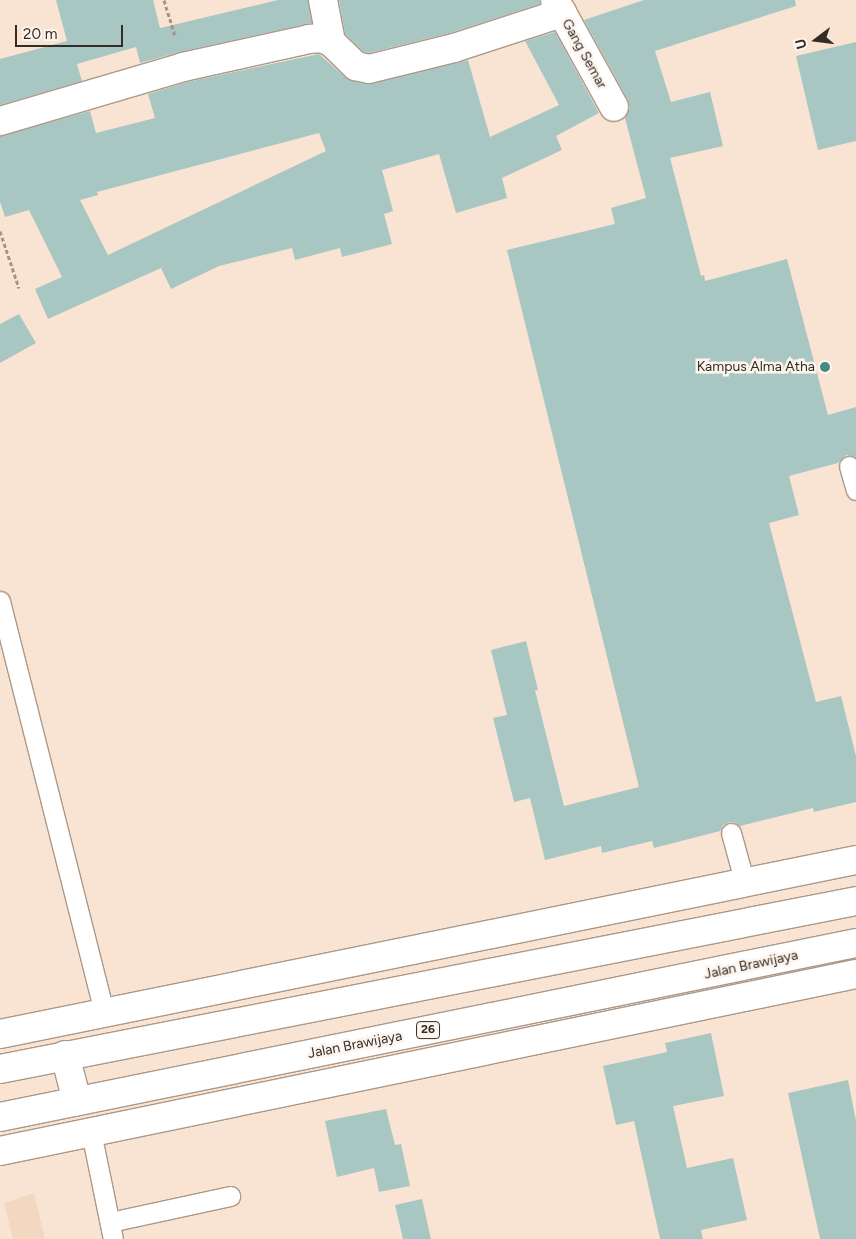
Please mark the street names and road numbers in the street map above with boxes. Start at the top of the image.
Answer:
street label: Gang Semar [558,16,610,92]
street label: Jalan Brawijaya [703,947,799,983]
road number: 26 [416,1020,440,1040]
street label: Jalan Brawijaya [307,1028,403,1062]

